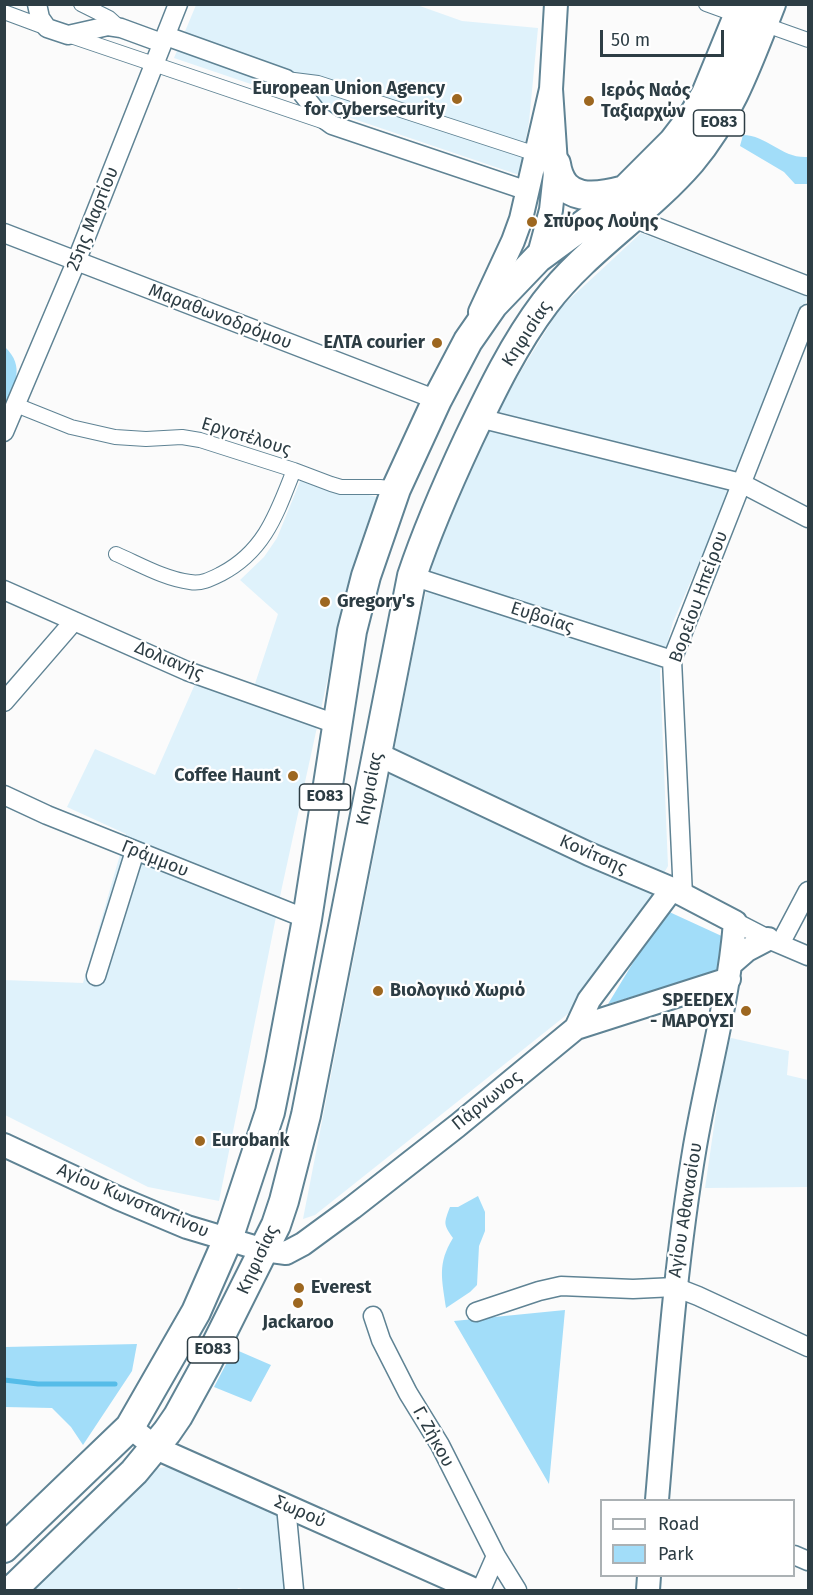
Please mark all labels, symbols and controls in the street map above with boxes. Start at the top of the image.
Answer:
scale bar [603,18,728,56]
text: 50 m [611,29,650,51]
place label: European Union Agency for Cybersecurity [253,78,445,121]
place label: Ιερός Ναός Ταξιαρχών [601,80,690,122]
marker: European Union Agency for Cybersecurity [450,92,464,106]
marker: Ιερός Ναός Ταξιαρχών [582,94,596,108]
road number: ΕΟ83 [694,110,744,136]
street label: 25ης Μαρτίου [62,164,124,274]
place label: Σπύρος Λούης [544,211,658,233]
marker: Σπύρος Λούης [525,215,539,229]
street label: Μαραθωνοδρόμου [145,280,295,354]
street label: Κηφισίας [498,297,556,371]
place label: ΕΛΤΑ courier [324,332,425,354]
marker: ΕΛΤΑ courier [430,336,444,350]
street label: Εργοτέλους [199,413,293,461]
street label: Βορείου Ηπείρου [665,528,733,666]
place label: Gregory's [337,591,415,613]
marker: Gregory's [318,595,332,609]
street label: Ευβοίας [508,598,576,638]
street label: Δολιανής [131,637,207,685]
street label: Κηφισίας [352,751,388,827]
place label: Coffee Haunt [174,765,281,787]
marker: Coffee Haunt [286,769,300,783]
road number: ΕΟ83 [300,784,350,810]
street label: Κονίτσης [556,831,630,879]
street label: Γράμμου [118,836,192,882]
place label: Βιολογικό Χωριό [390,980,525,1002]
marker: Βιολογικό Χωριό [371,984,385,998]
place label: SPEEDEX - ΜΑΡΟΥΣΙ [650,990,734,1032]
marker: SPEEDEX - ΜΑΡΟΥΣΙ [739,1004,753,1018]
street label: Πάρνωνος [448,1066,526,1136]
place label: Eurobank [212,1130,289,1152]
marker: Eurobank [193,1134,207,1148]
street label: Αγίου Αθανασίου [665,1141,707,1279]
street label: Αγίου Κωνσταντίνου [54,1159,212,1243]
street label: Κηφισίας [233,1222,283,1298]
place label: Everest [311,1277,371,1299]
marker: Everest [292,1281,306,1295]
marker: Jackaroo [291,1296,305,1310]
place label: Jackaroo [262,1312,334,1334]
road number: ΕΟ83 [188,1337,238,1363]
street label: Γ. Ζήκου [408,1403,458,1471]
street label: Σωρού [271,1491,329,1533]
legend [600,1499,795,1577]
text: Road [658,1513,700,1535]
text: Park [658,1543,693,1565]

